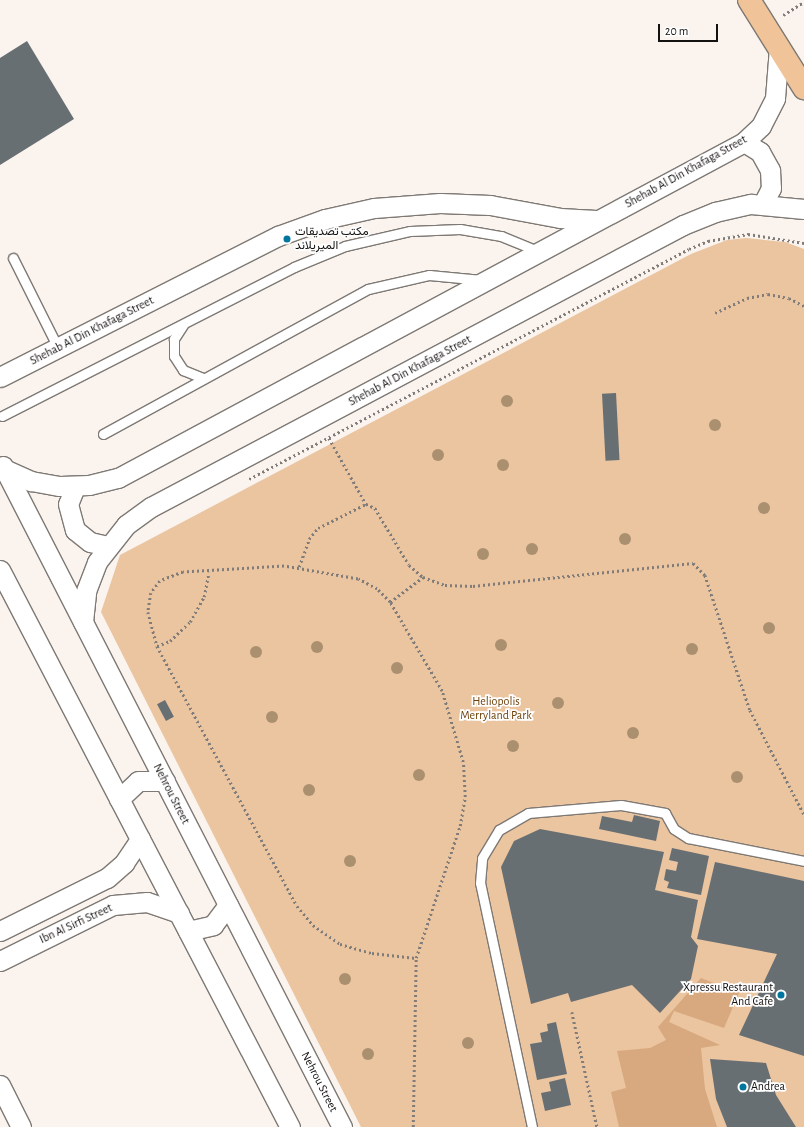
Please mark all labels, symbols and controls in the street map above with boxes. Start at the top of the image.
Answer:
scale bar [660,16,720,42]
text: 20 m [665,25,688,37]
street label: Shehab Al Din Khafaga Street [623,133,749,211]
place label: مكتب تصديقات الميريلاند [295,225,369,253]
marker: مكتب تصديقات الميريلاند [282,234,292,244]
street label: Shehab Al Din Khafaga Street [28,294,156,368]
street label: Shehab Al Din Khafaga Street [346,333,474,409]
park label: Heliopolis Merryland Park [460,695,532,723]
street label: Nehrou Street [150,761,192,827]
street label: Ibn Al Sirfi Street [37,901,115,947]
place label: Xpressu Restaurant And Cafe [683,981,773,1009]
marker: Xpressu Restaurant And Cafe [776,990,786,1000]
street label: Nehrou Street [298,1049,340,1115]
place label: Andrea [751,1080,785,1094]
marker: Andrea [738,1082,748,1092]

